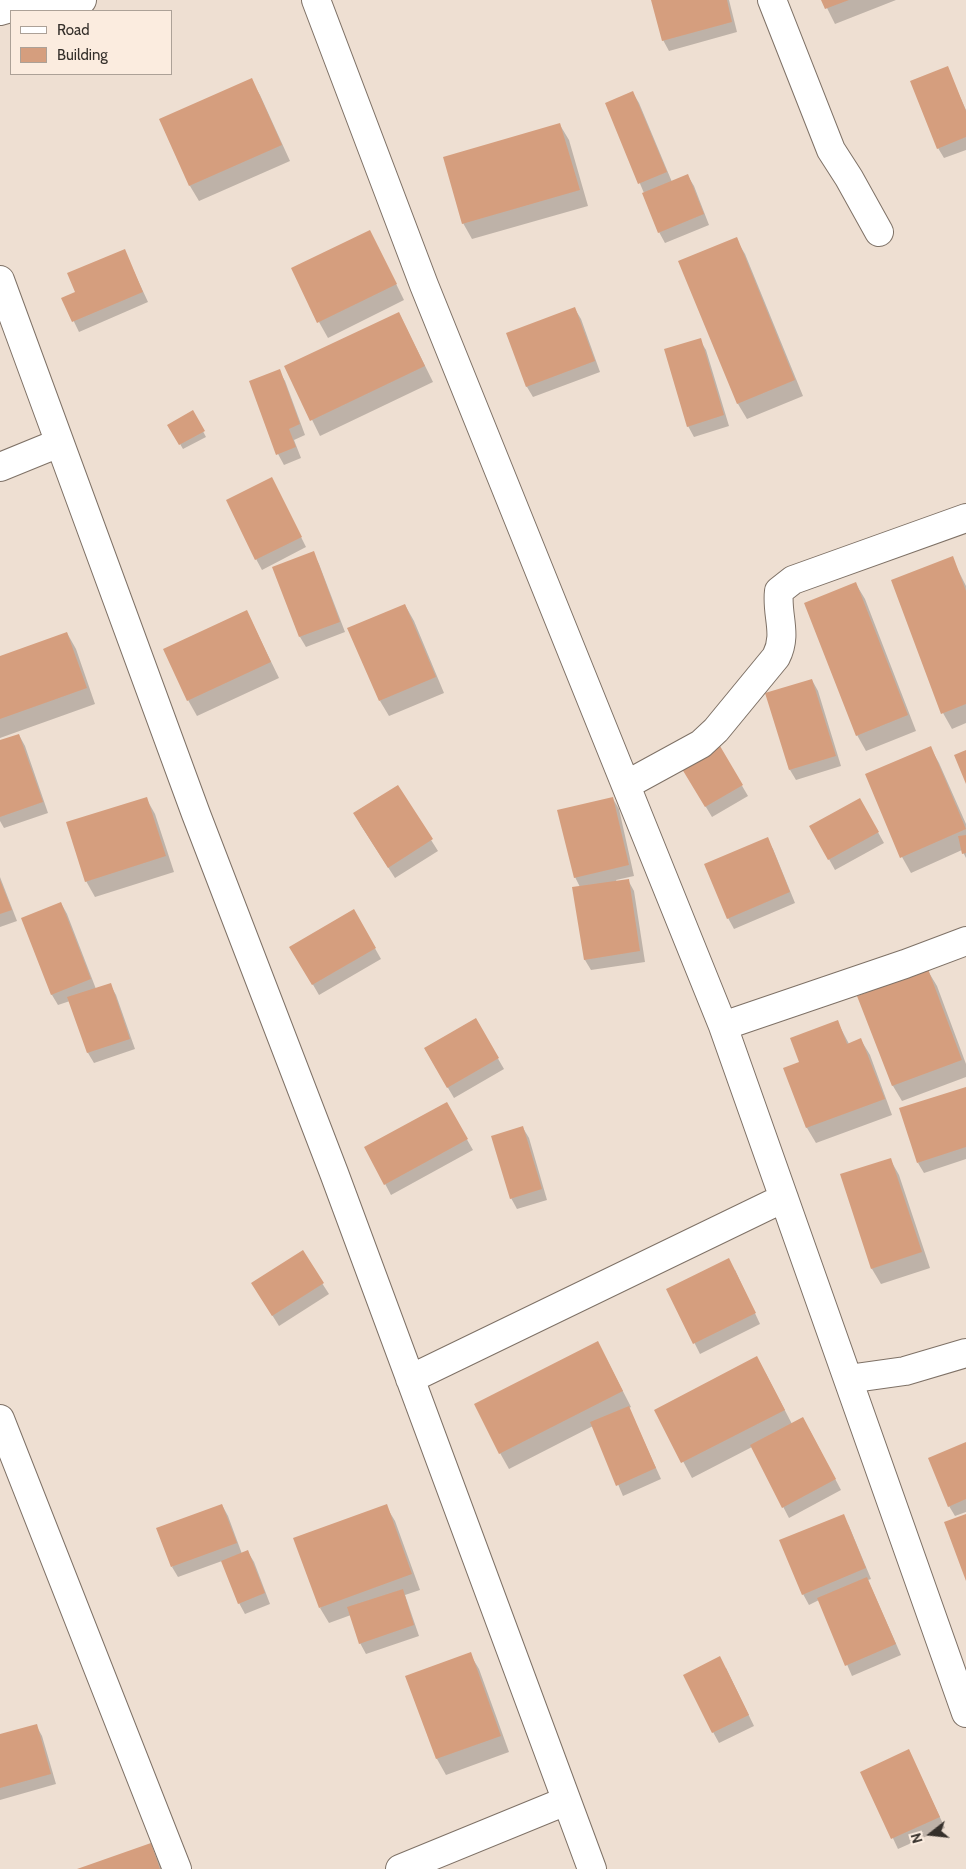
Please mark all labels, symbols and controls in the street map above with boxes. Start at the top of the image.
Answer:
legend [10,10,172,75]
text: Road [57,21,90,39]
text: Building [57,46,108,64]
north arrow [906,1809,956,1859]
text: N [907,1831,927,1845]

